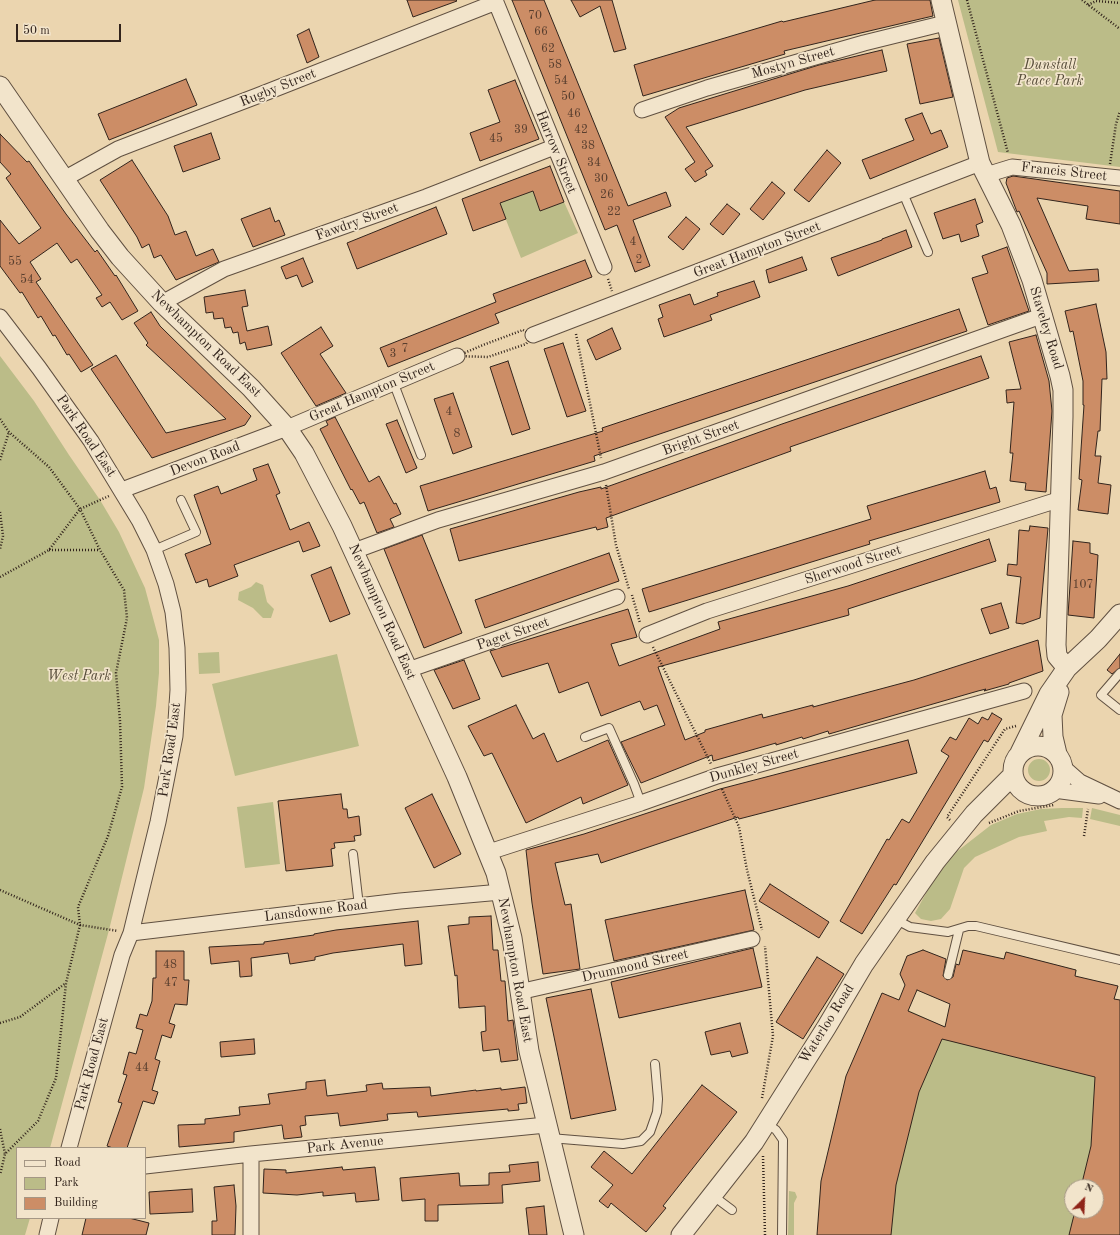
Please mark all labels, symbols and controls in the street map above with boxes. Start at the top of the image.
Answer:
house number: 70 [528,9,542,23]
scale bar [18,16,123,42]
text: 50 m [23,25,50,37]
house number: 66 [534,25,548,39]
house number: 62 [541,42,555,56]
street label: Mostyn Street [750,43,836,83]
park label: Dunstall Peace Park [1017,57,1083,90]
house number: 58 [548,58,562,72]
street label: Rugby Street [237,65,319,111]
house number: 54 [554,74,568,88]
house number: 50 [561,90,575,104]
house number: 46 [567,107,581,121]
street label: Harrow Street [532,108,580,196]
house number: 39 [514,123,528,137]
house number: 42 [574,123,588,137]
house number: 45 [489,132,503,146]
house number: 38 [581,139,595,153]
house number: 34 [587,156,601,170]
street label: Francis Street [1020,159,1108,185]
house number: 30 [594,172,608,186]
house number: 26 [600,188,614,202]
street label: Fawdry Street [313,199,401,245]
house number: 22 [607,205,621,219]
street label: Great Hampton Street [691,218,823,282]
house number: 4 [630,235,636,249]
house number: 2 [636,253,642,267]
house number: 55 [8,255,22,269]
house number: 54 [20,273,34,287]
street label: Staveley Road [1025,284,1067,372]
street label: Newhampton Road East [147,287,265,401]
house number: 7 [402,342,408,356]
house number: 3 [390,347,396,361]
street label: Great Hampton Street [307,358,437,426]
street label: Park Road East [52,392,120,480]
house number: 4 [446,405,452,419]
street label: Bright Street [660,416,742,460]
house number: 8 [454,427,460,441]
street label: Devon Road [168,438,242,480]
street label: Newhampton Road East [344,541,420,683]
street label: Sherwood Street [802,541,904,589]
house number: 107 [1073,578,1093,592]
street label: Paget Street [474,614,552,654]
park label: West Park [47,668,111,684]
street label: Park Road East [155,702,185,798]
street label: Dunkley Street [708,745,800,787]
street label: Lansdowne Road [263,896,369,926]
street label: Newhampton Road East [494,896,536,1044]
street label: Drummond Street [580,946,690,986]
house number: 48 [163,958,177,972]
house number: 47 [164,976,178,990]
street label: Waterloo Road [796,981,858,1067]
street label: Park Road East [72,1016,112,1112]
house number: 44 [135,1061,149,1075]
street label: Park Avenue [306,1133,384,1157]
legend [16,1147,146,1219]
text: Road [54,1157,81,1169]
text: Park [54,1177,79,1189]
north arrow [1064,1179,1104,1219]
text: N [1083,1182,1095,1195]
text: Building [54,1197,98,1209]

